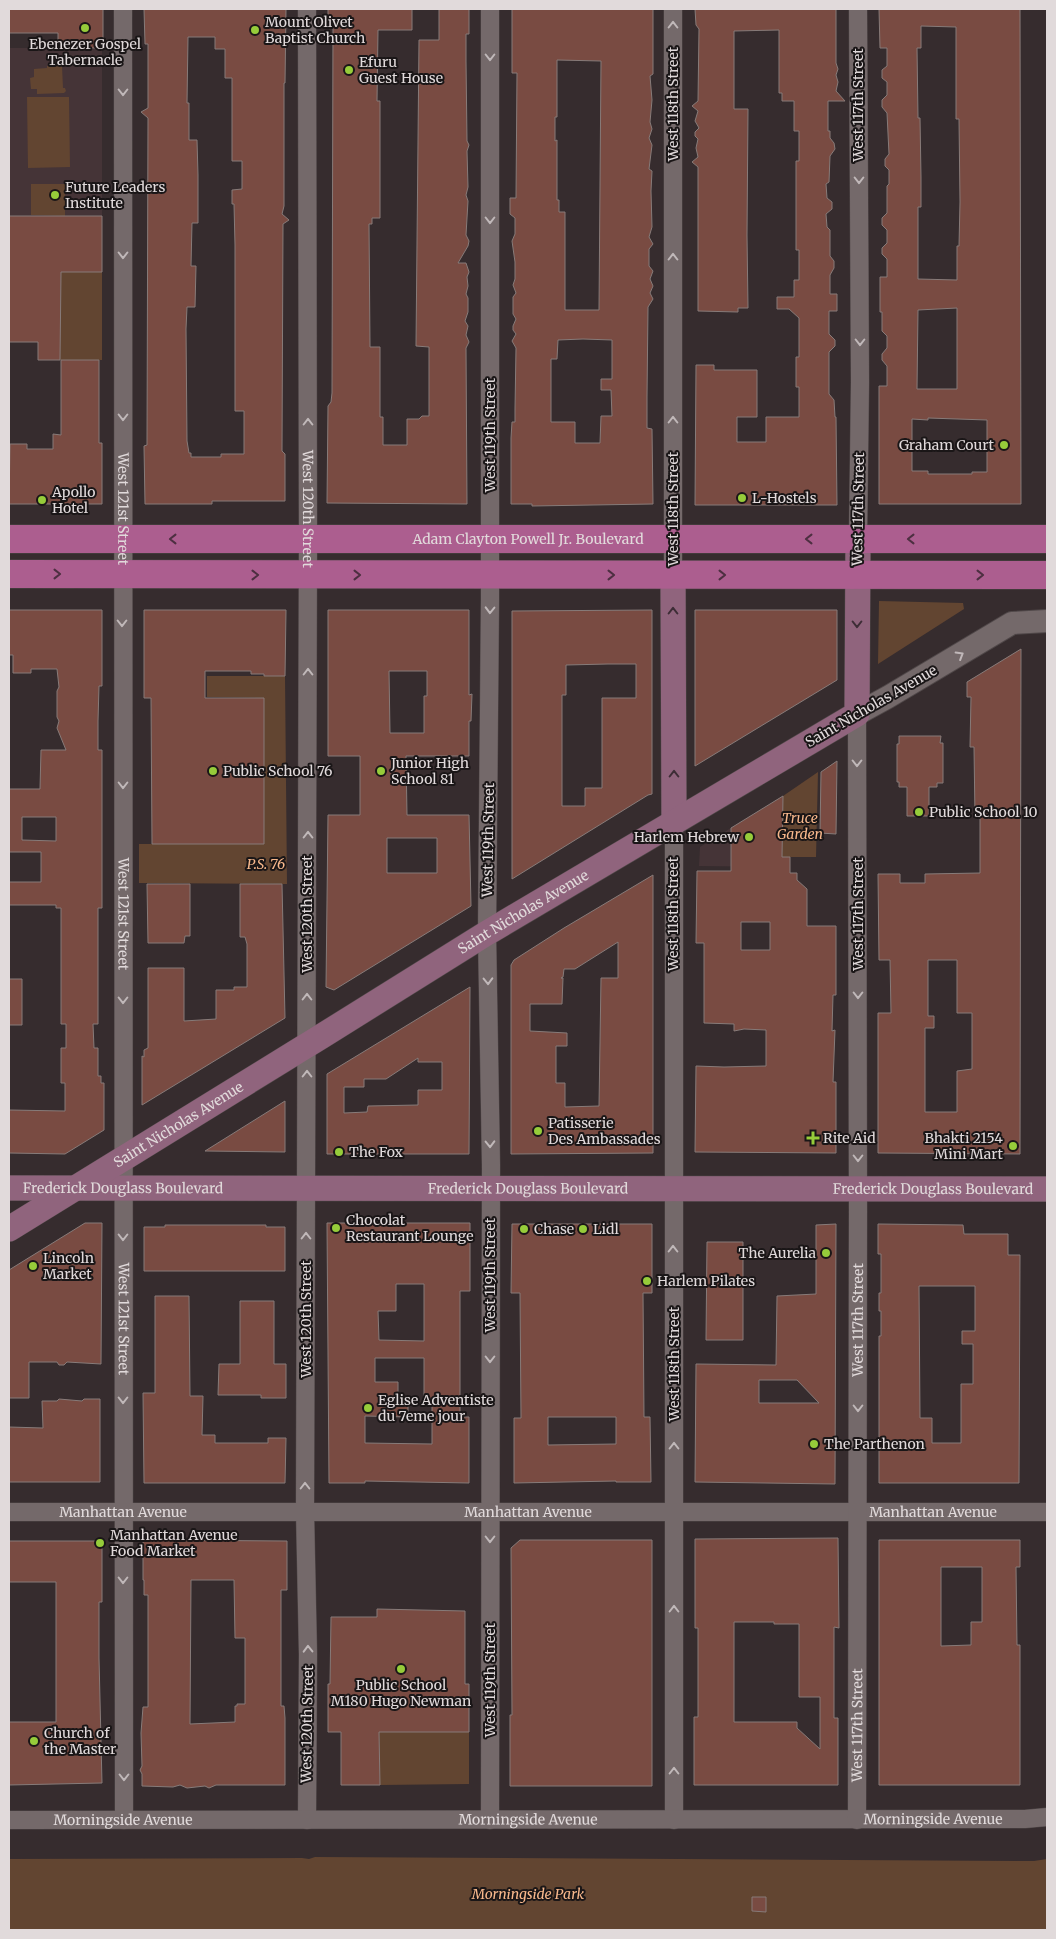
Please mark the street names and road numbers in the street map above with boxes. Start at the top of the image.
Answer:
street label: West 118th Street [664,46,682,162]
street label: West 117th Street [849,48,867,163]
street label: West 119th Street [481,377,499,493]
street label: West 120th Street [299,449,317,568]
street label: West 118th Street [664,451,682,567]
street label: West 121st Street [114,452,132,566]
street label: West 117th Street [848,452,868,567]
street label: Adam Clayton Powell Jr. Boulevard [411,530,644,548]
street label: Saint Nicholas Avenue [802,661,940,751]
street label: West 119th Street [478,782,498,898]
street label: West 120th Street [298,855,316,974]
street label: West 118th Street [664,856,682,972]
street label: West 121st Street [114,857,133,971]
street label: West 117th Street [849,857,867,972]
street label: Saint Nicholas Avenue [454,866,592,958]
street label: Saint Nicholas Avenue [110,1078,247,1171]
street label: Frederick Douglass Boulevard [23,1179,224,1197]
street label: Frederick Douglass Boulevard [428,1179,629,1198]
street label: Frederick Douglass Boulevard [833,1180,1034,1198]
street label: West 119th Street [481,1217,499,1333]
street label: West 120th Street [297,1260,315,1379]
street label: West 121st Street [115,1262,133,1376]
street label: West 117th Street [849,1263,867,1378]
street label: West 118th Street [665,1306,683,1422]
street label: Manhattan Avenue [59,1503,187,1521]
street label: Manhattan Avenue [464,1503,592,1521]
street label: Manhattan Avenue [869,1503,997,1521]
street label: West 119th Street [481,1622,499,1738]
street label: West 120th Street [297,1665,317,1784]
street label: West 117th Street [848,1668,866,1783]
street label: Morningside Avenue [458,1810,598,1829]
street label: Morningside Avenue [863,1810,1003,1828]
street label: Morningside Avenue [53,1811,193,1829]

